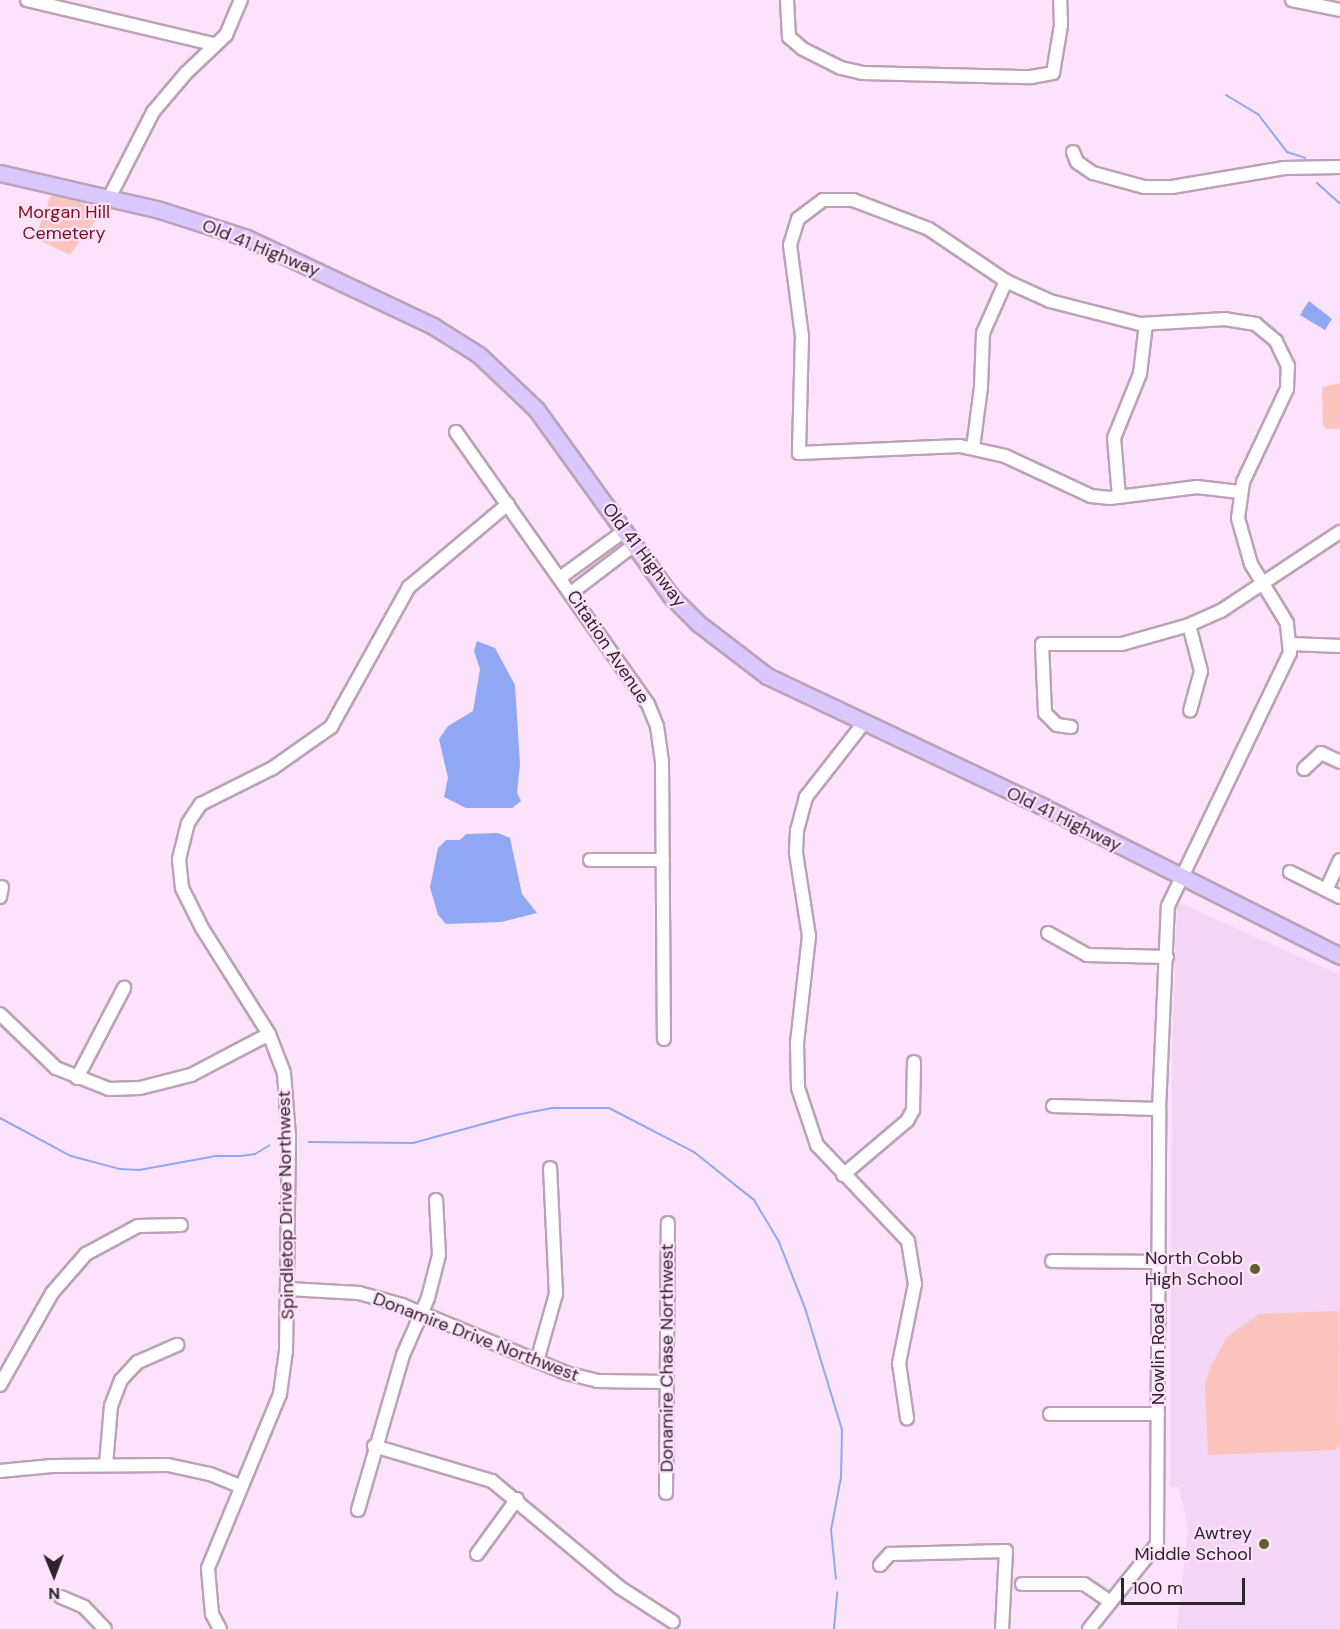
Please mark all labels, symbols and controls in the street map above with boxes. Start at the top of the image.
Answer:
park label: Morgan Hill Cemetery [18,202,110,244]
street label: Old 41 Highway [199,215,323,281]
street label: Old 41 Highway [598,498,690,612]
street label: Citation Avenue [562,586,654,708]
street label: Old 41 Highway [1003,782,1125,856]
street label: Spindletop Drive Northwest [273,1090,299,1320]
street label: Donamire Chase Northwest [656,1244,678,1472]
place label: North Cobb High School [1145,1248,1243,1290]
marker: North Cobb High School [1248,1262,1262,1276]
street label: Donamire Drive Northwest [370,1288,582,1386]
street label: Nowlin Road [1147,1303,1169,1405]
place label: Awtrey Middle School [1134,1523,1252,1565]
marker: Awtrey Middle School [1257,1537,1271,1551]
north arrow [24,1545,84,1605]
scale bar [1124,1566,1248,1604]
text: 100 m [1132,1576,1183,1600]
text: N [48,1583,60,1604]

